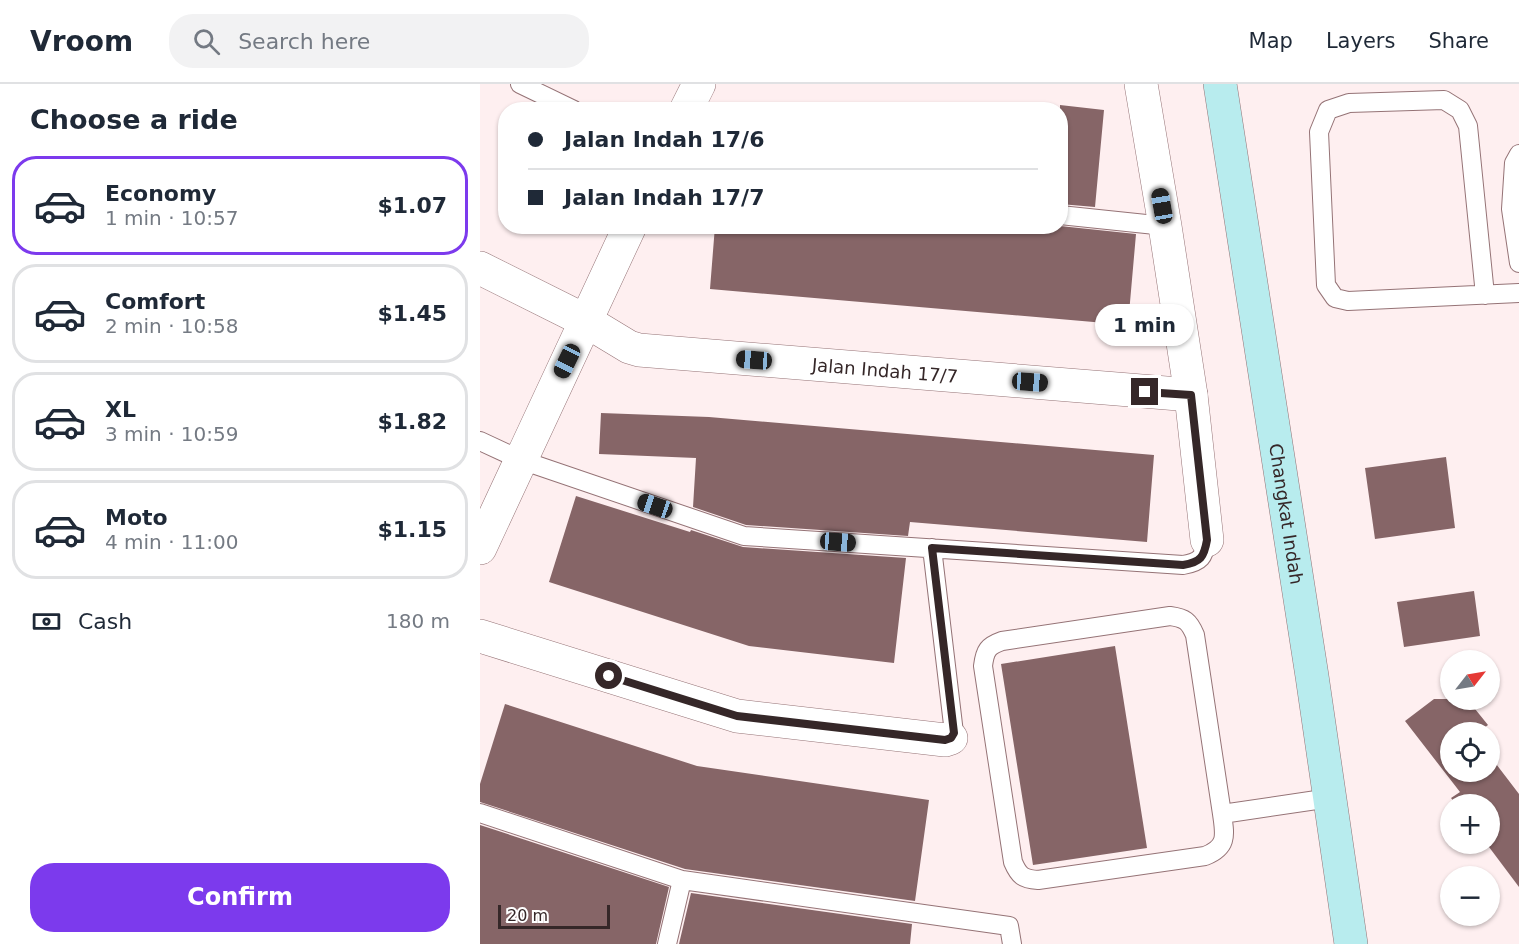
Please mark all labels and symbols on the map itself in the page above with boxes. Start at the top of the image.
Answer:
car [1150,187,1174,225]
callout: 1 min [1096,305,1194,347]
car [551,341,583,381]
car [735,350,773,370]
street label: Jalan Indah 17/7 [810,354,959,386]
car [1011,372,1049,392]
route end [1131,378,1158,405]
street label: Changkat Indah [1265,442,1308,586]
car [635,492,675,520]
car [819,532,857,552]
north arrow [1440,650,1500,710]
route start [595,662,622,689]
scale bar [498,902,610,930]

